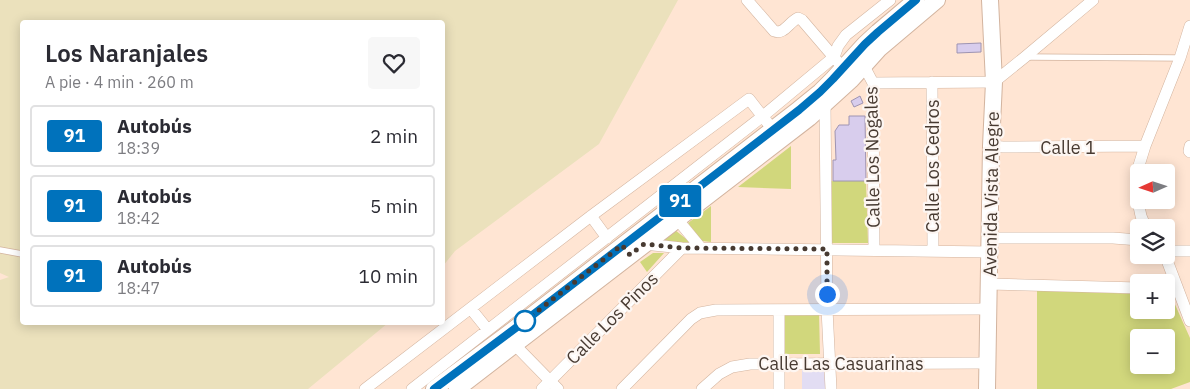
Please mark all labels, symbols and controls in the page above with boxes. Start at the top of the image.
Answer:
text: Los Naranjales [45,37,208,69]
button: heart [368,37,420,89]
text: A pie · 4 min · 260 m [45,72,194,92]
street label: Calle Los Nogales [859,86,885,228]
street label: Calle Los Cedros [921,99,944,233]
street label: Avenida Vista Alegre [978,111,1004,277]
text: Autobús [117,114,192,138]
text: 91 [64,124,85,147]
text: 2 min [370,124,418,148]
street label: Calle 1 [1040,136,1096,159]
text: 18:39 [117,138,160,158]
north arrow [1130,164,1175,209]
map controls [1130,164,1175,374]
text: Autobús [117,184,192,208]
line badge: 91 [658,185,702,217]
text: 91 [669,189,691,212]
text: 91 [64,194,85,217]
text: 5 min [370,194,418,218]
text: 18:42 [117,208,160,228]
button: layers [1130,219,1175,264]
text: Autobús [117,254,192,278]
text: 91 [64,264,85,287]
text: 10 min [359,264,418,288]
street label: Calle Los Pinos [561,267,663,369]
button: + [1130,274,1175,319]
text: 18:47 [117,278,160,298]
your location [815,282,840,307]
unlabelled marker [514,310,536,332]
button: − [1130,329,1175,374]
street label: Calle Las Casuarinas [758,352,924,375]

